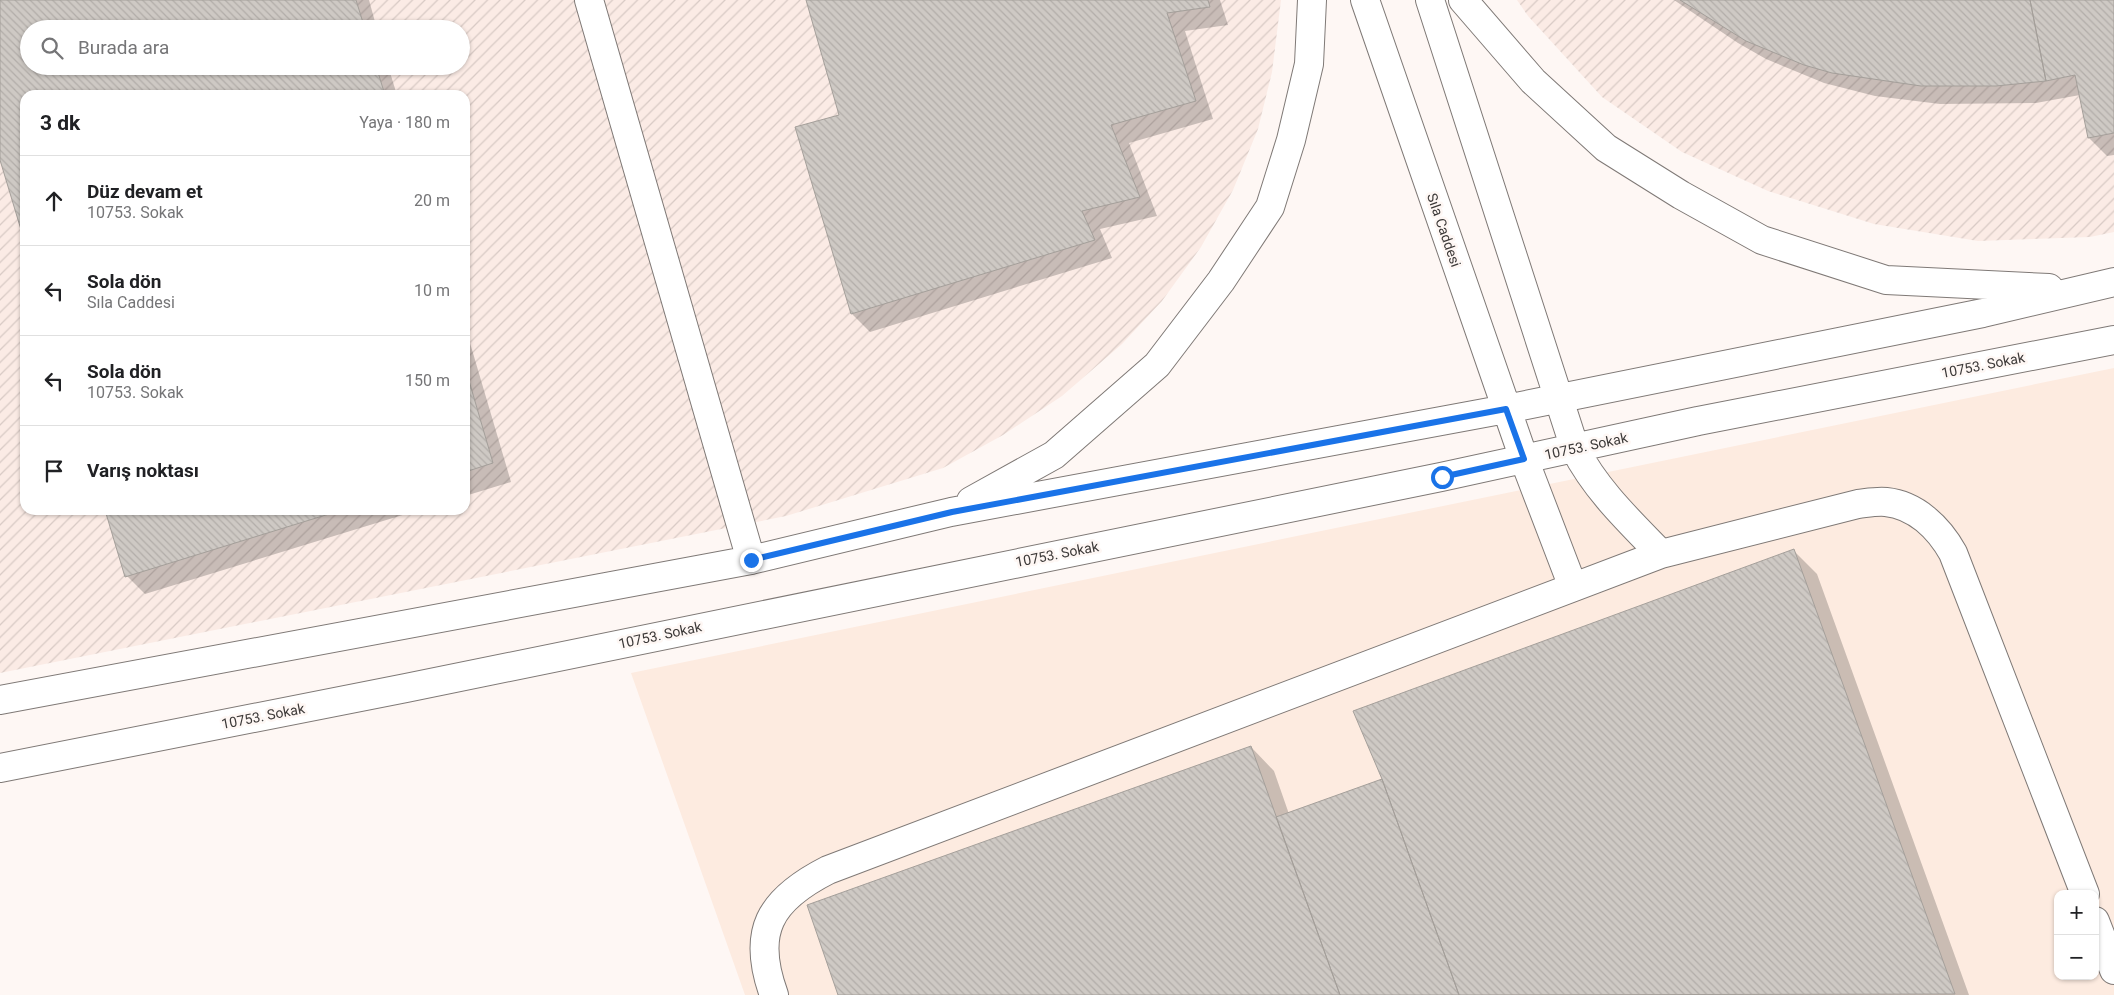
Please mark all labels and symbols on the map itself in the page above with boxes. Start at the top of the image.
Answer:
street label: Sıla Caddesi [1424,191,1464,269]
street label: 10753. Sokak [1940,349,2027,381]
street label: 10753. Sokak [1543,429,1630,463]
route start [1431,466,1454,489]
street label: 10753. Sokak [1014,538,1101,570]
route end [740,549,763,572]
street label: 10753. Sokak [617,618,704,652]
street label: 10753. Sokak [220,700,307,732]

